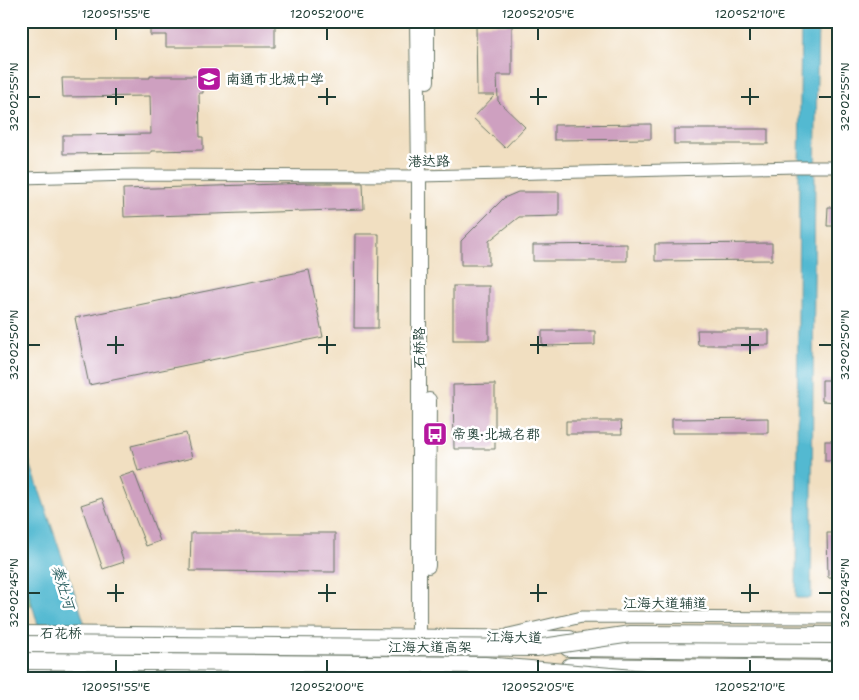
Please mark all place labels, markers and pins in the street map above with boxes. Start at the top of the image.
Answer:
school or university icon: 南通市北城中学 [196,66,222,92]
place label: 南通市北城中学 [226,70,324,88]
bus stop icon: 帝奥·北城名郡 [422,421,448,447]
place label: 帝奥·北城名郡 [452,425,540,443]

